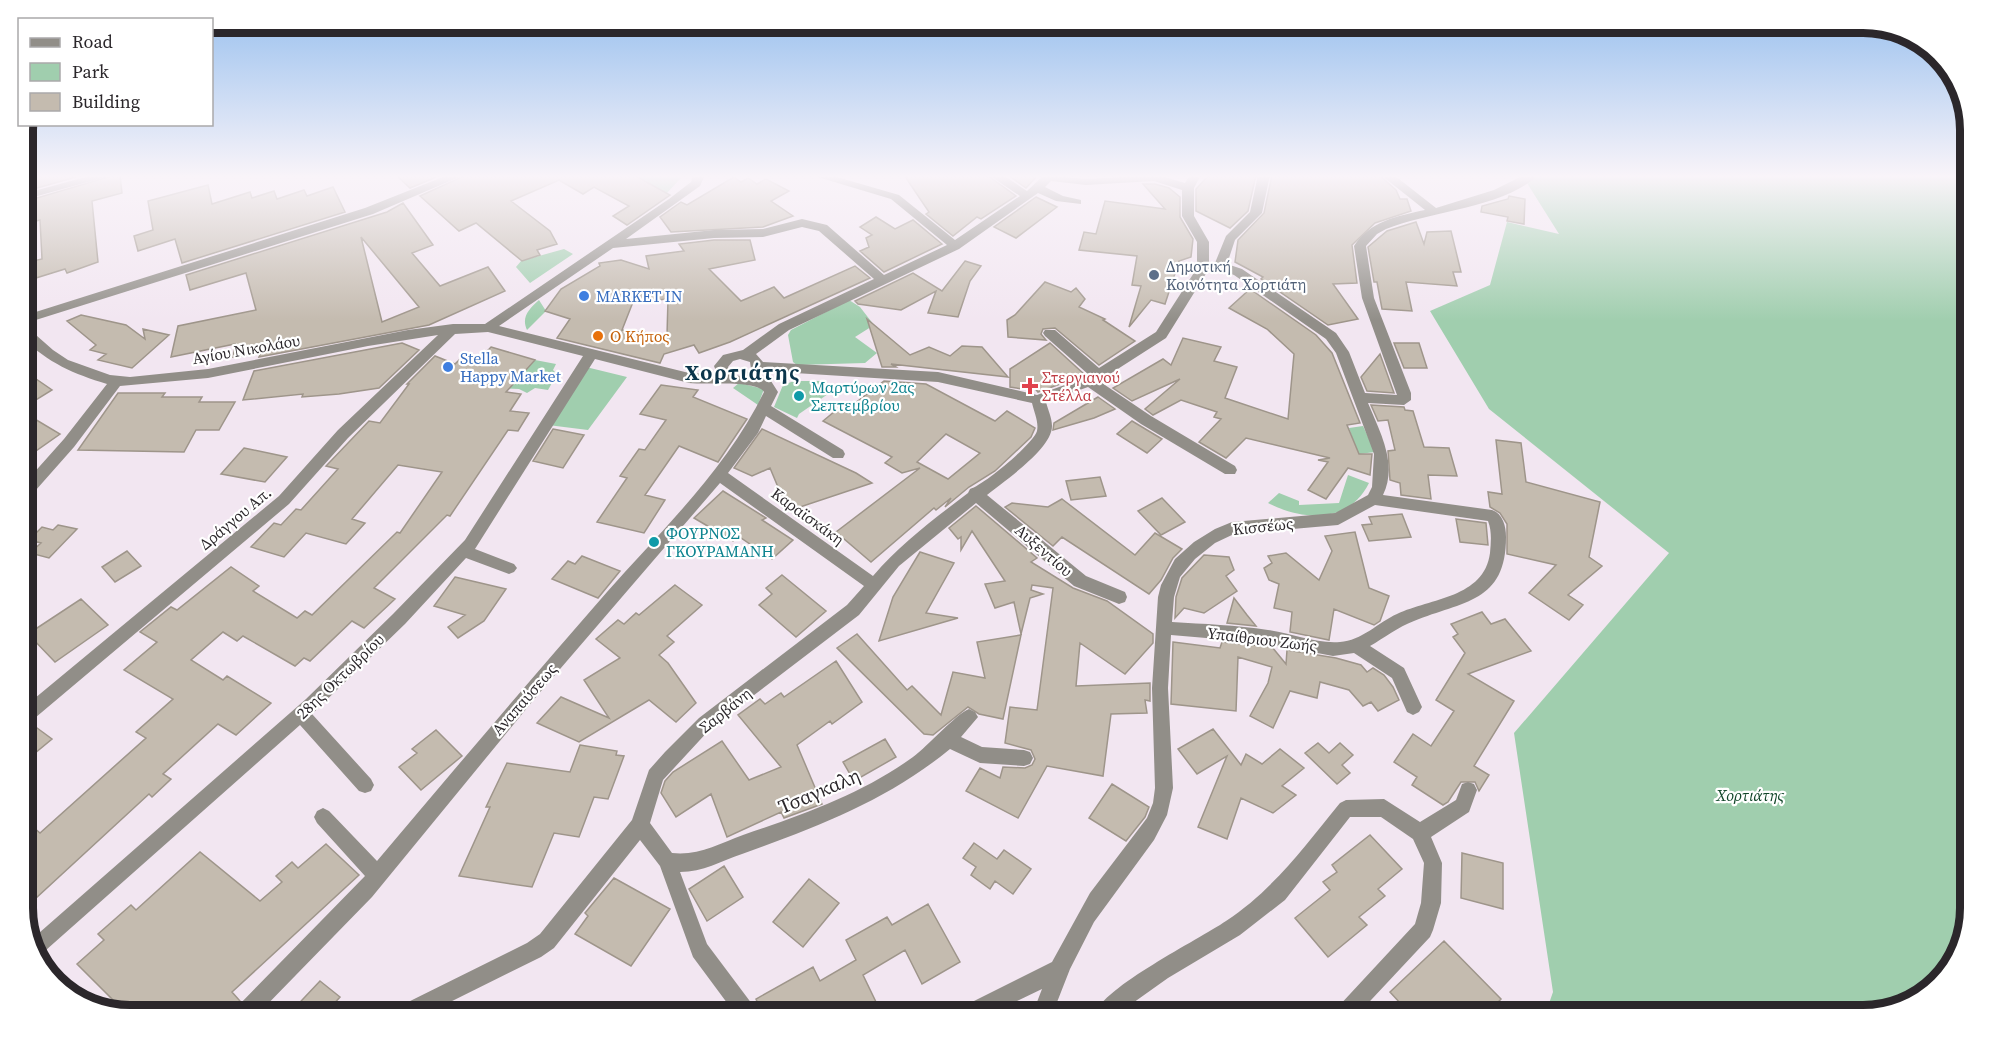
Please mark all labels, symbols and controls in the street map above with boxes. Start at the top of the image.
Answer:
legend [18,18,213,126]
text: Road [72,29,113,54]
text: Park [72,59,109,84]
text: Building [72,89,140,114]
place label: Δημοτική Κοινότητα Χορτιάτη [1166,255,1306,295]
marker: Δημοτική Κοινότητα Χορτιάτη [1147,268,1161,282]
place label: MARKET IN [596,285,683,307]
marker: MARKET IN [577,289,591,303]
place label: Ο Κήπος [610,325,670,347]
street label: Αγίου Νικολάου [190,329,302,369]
marker: Ο Κήπος [591,329,605,343]
place label: Stella Happy Market [460,347,562,387]
district label: Χορτιάτης [685,357,801,387]
marker: Stella Happy Market [441,360,455,374]
place label: Στεργιανού Στέλλα [1042,366,1120,406]
place label: Μαρτύρων 2ας Σεπτεμβρίου [811,376,915,416]
marker: Στεργιανού Στέλλα [1023,379,1037,393]
marker: Μαρτύρων 2ας Σεπτεμβρίου [792,389,806,403]
street label: Δράγγου Απ. [194,481,276,555]
street label: Καραϊσκάκη [767,482,849,550]
street label: Κισσέως [1232,512,1294,540]
street label: Αυξεντίου [1010,519,1078,581]
place label: ΦΟΥΡΝΟΣ ΓΚΟΥΡΑΜΑΝΗ [666,522,774,562]
marker: ΦΟΥΡΝΟΣ ΓΚΟΥΡΑΜΑΝΗ [647,535,661,549]
street label: Υπαίθριου Ζωής [1206,621,1318,657]
street label: 28ης Οκτωβρίου [291,628,389,724]
street label: Αναπαύσεως [487,658,561,740]
street label: Σαρβάνη [694,682,756,738]
street label: Τσαγκαλη [774,761,864,821]
park label: Χορτιάτης [1715,784,1785,806]

